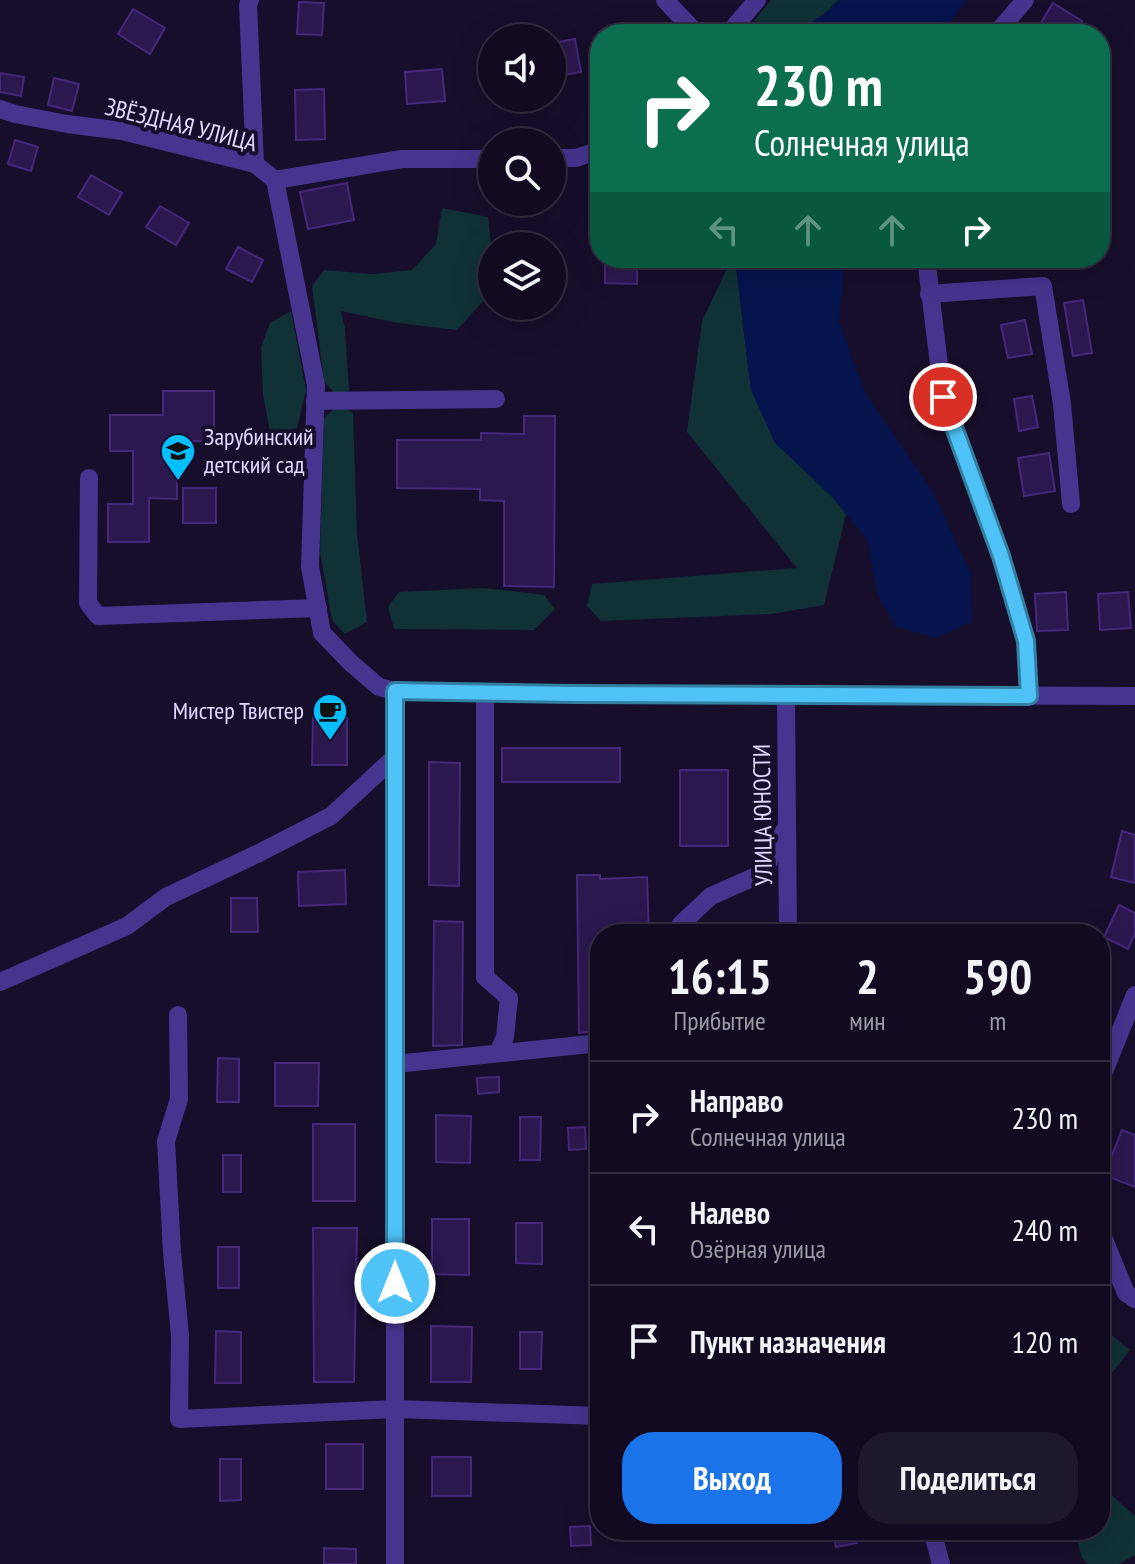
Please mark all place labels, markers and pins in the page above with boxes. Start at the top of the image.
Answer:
pin [909,363,977,431]
place label: Зарубинский детский сад [204,421,313,480]
school or university icon: Зарубинский детский сад [159,432,197,482]
cafe icon: Мистер Твистер [311,692,349,742]
place label: Мистер Твистер [173,695,304,726]

